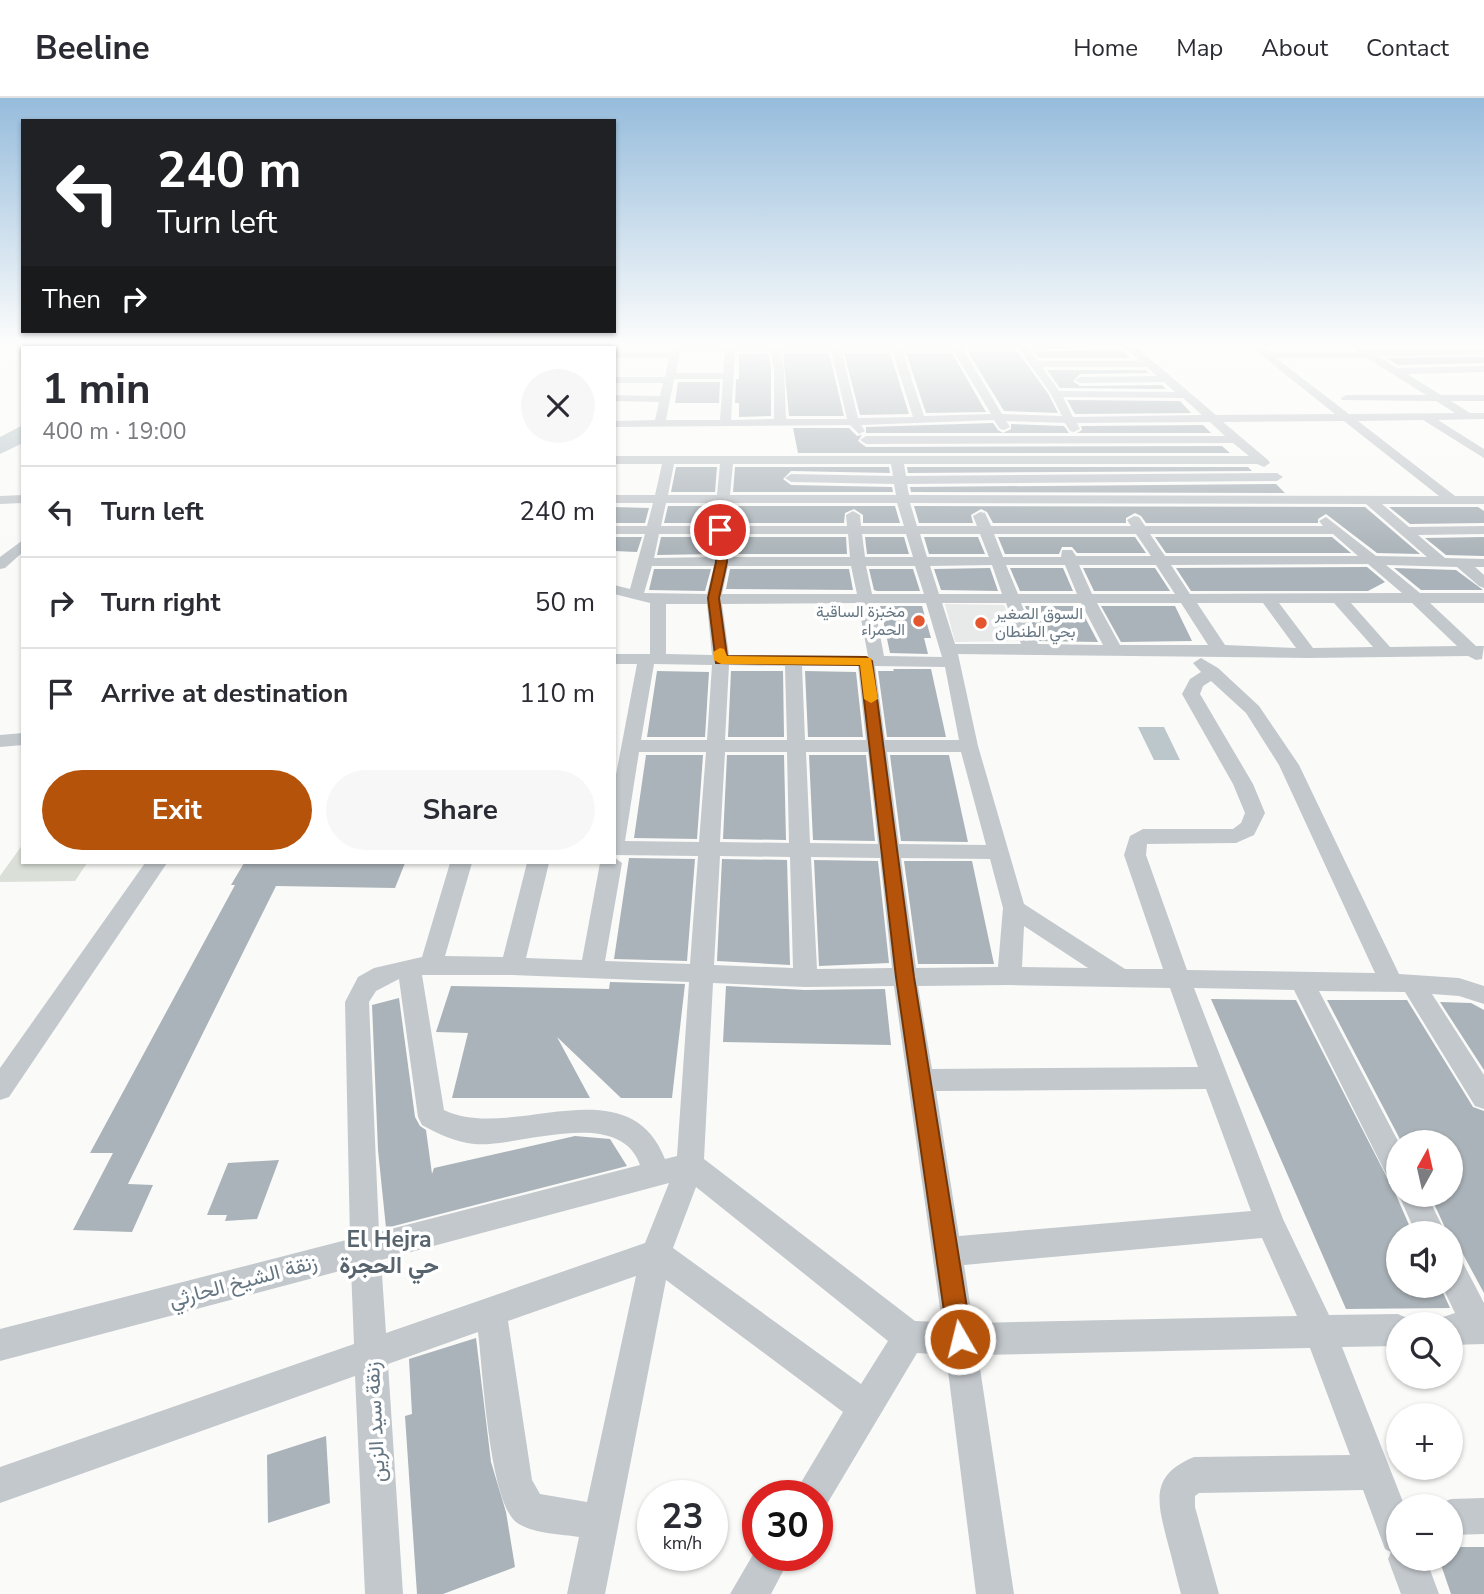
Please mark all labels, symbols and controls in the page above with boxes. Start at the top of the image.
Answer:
text: Beeline [35,26,150,71]
text: Home [1073,32,1138,64]
text: Map [1176,32,1223,64]
text: About [1261,32,1328,64]
text: Contact [1366,32,1449,64]
text: 240 m [157,137,301,204]
icon: left [42,147,133,238]
text: Turn left [157,201,277,244]
icon: right [115,280,153,318]
text: Then [42,282,101,317]
text: 1 min [42,361,151,418]
button: close [521,369,595,443]
text: 400 m · 19:00 [42,416,187,447]
icon: left [42,493,80,531]
text: Turn left [101,494,204,529]
text: 240 m [519,494,595,529]
pin [690,500,750,560]
icon: arrive [701,511,739,549]
icon: right [42,584,80,622]
text: Turn right [101,585,220,620]
text: 50 m [535,585,595,620]
place label: مخبزة الساقية الحمراء [816,601,905,641]
place label: السوق الصغير بحي الطنطان [994,603,1083,645]
marker: مخبزة الساقية الحمراء [911,613,927,629]
marker: السوق الصغير بحي الطنطان [973,615,989,631]
icon: arrive [42,675,80,713]
text: Arrive at destination [101,676,348,711]
text: 110 m [519,676,595,711]
button: Exit [42,770,312,850]
button: Share [326,770,595,850]
north arrow [1386,1130,1463,1208]
map controls [1386,1130,1463,1571]
button: sound [1386,1221,1463,1298]
district label: El Hejra حي الحجرة [339,1224,439,1285]
street label: زنقة الشيخ الحارثي [166,1248,321,1317]
position arrow [923,1302,997,1376]
button: search [1386,1312,1463,1389]
street label: زنقة سيد الزين [358,1361,392,1483]
button: + [1386,1403,1463,1480]
speed limit sign: 30 [742,1480,833,1571]
text: 23 [661,1493,704,1540]
button: − [1386,1494,1463,1571]
text: km/h [663,1531,702,1555]

